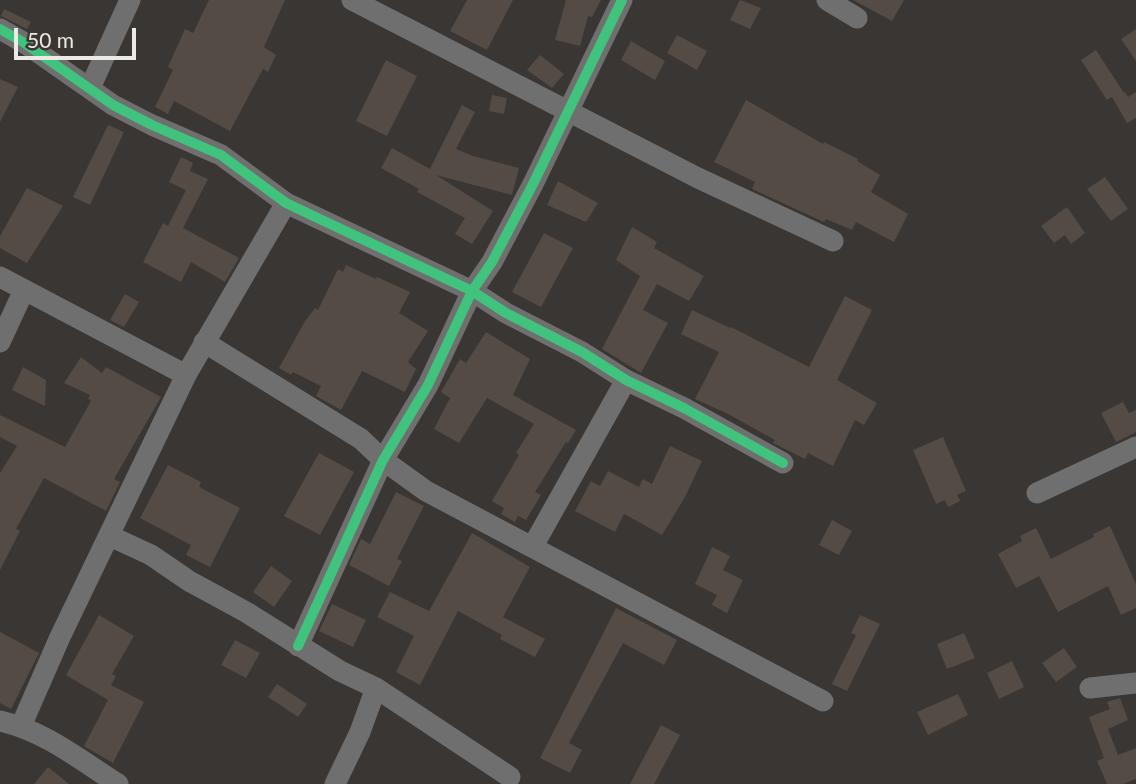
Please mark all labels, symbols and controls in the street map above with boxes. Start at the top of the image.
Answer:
scale bar [18,14,140,58]
text: 50 m [27,27,74,52]

